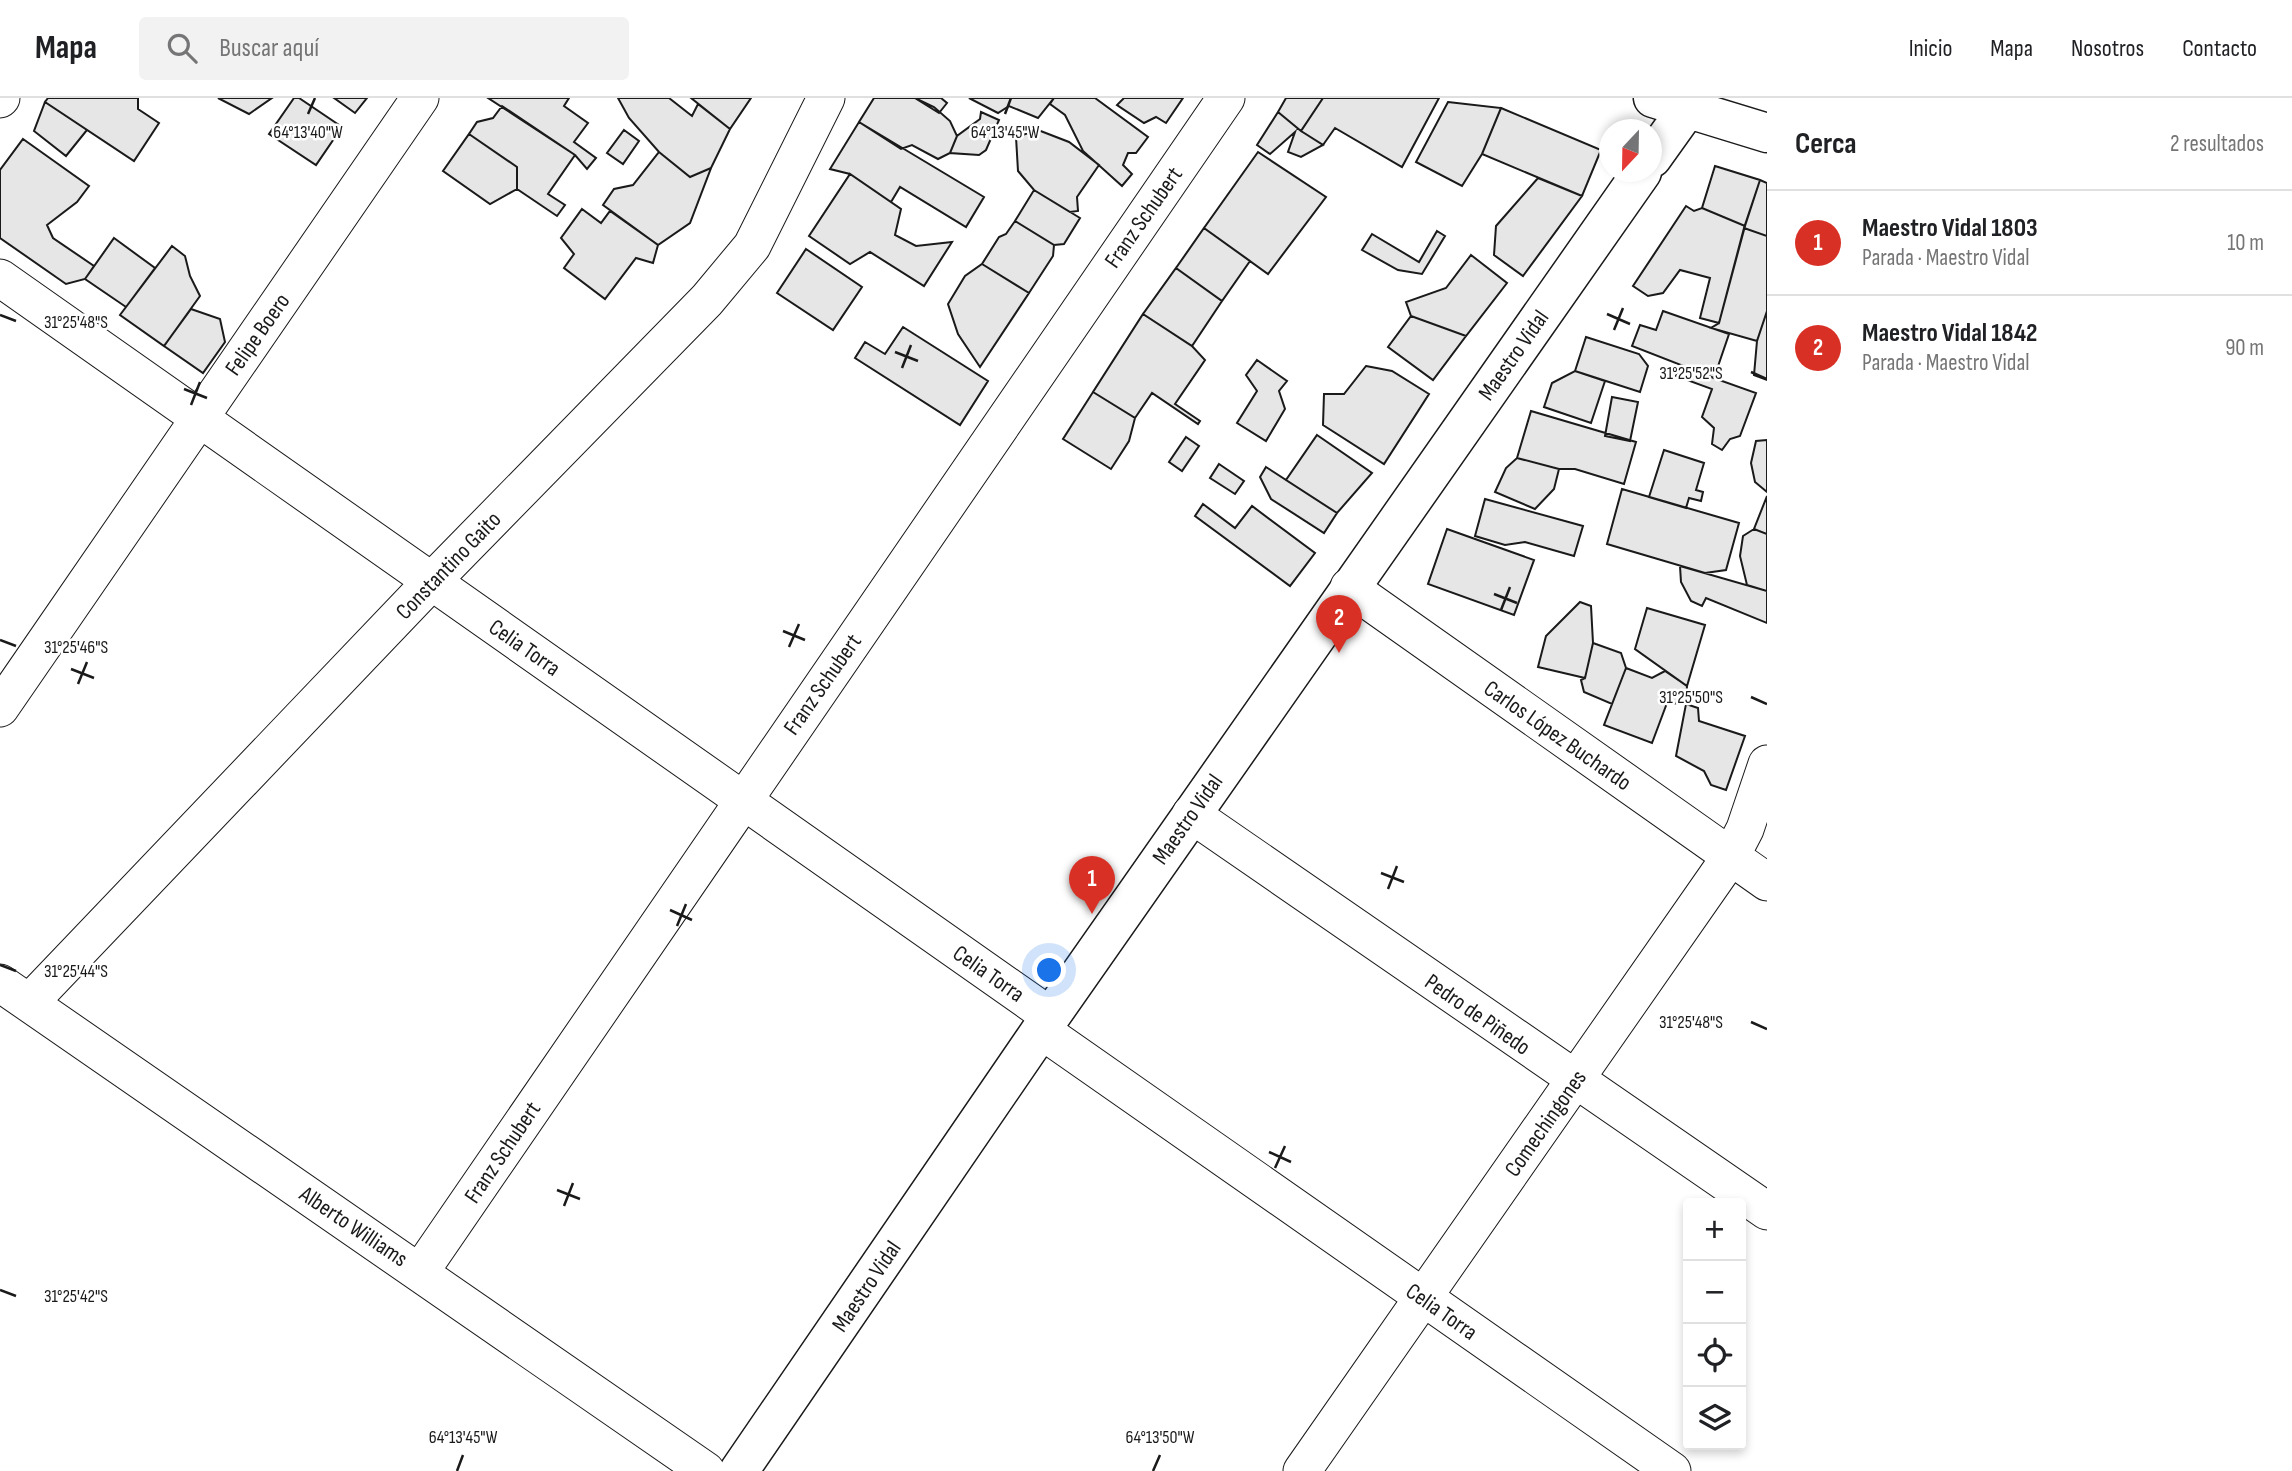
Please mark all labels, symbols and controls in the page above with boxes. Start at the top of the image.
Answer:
search box [139,17,629,80]
text: Mapa [35,28,97,68]
icon: search [163,29,201,67]
text: Buscar aquí [219,33,319,64]
text: Inicio [1909,34,1952,63]
text: Mapa [1990,34,2033,63]
text: Nosotros [2071,34,2144,63]
text: Contacto [2182,34,2257,63]
north arrow [1599,119,1662,182]
text: 64°13'40"W [273,122,343,143]
text: 64°13'45"W [971,122,1040,143]
text: Cerca [1795,126,1857,162]
text: 2 resultados [2170,130,2264,158]
street label: Franz Schubert [1099,162,1189,273]
text: Maestro Vidal 1803 [1862,213,2038,244]
text: 1 [1813,229,1823,257]
text: 10 m [2227,229,2264,257]
text: Parada · Maestro Vidal [1862,244,2030,272]
street label: Felipe Boero [219,288,296,381]
street label: Maestro Vidal [1473,305,1555,406]
text: 31°25'48"S [44,312,108,333]
text: Maestro Vidal 1842 [1862,318,2038,349]
text: 2 [1813,334,1823,362]
text: 90 m [2225,334,2264,362]
text: Parada · Maestro Vidal [1862,349,2030,377]
text: 31°25'52"S [1659,363,1723,384]
street label: Constantino Gaito [390,506,507,626]
pin: 2 [1316,595,1362,653]
street label: Celia Torra [483,613,566,682]
street label: Franz Schubert [778,629,868,740]
text: 31°25'46"S [44,637,108,658]
street label: Carlos López Buchardo [1478,675,1637,797]
text: 31°25'50"S [1659,687,1723,708]
street label: Maestro Vidal [1147,769,1229,870]
pin: 1 [1069,856,1115,914]
street label: Celia Torra [947,939,1030,1008]
your location [1032,953,1066,987]
text: 31°25'44"S [44,961,108,982]
street label: Pedro de Piñedo [1419,968,1536,1061]
text: 31°25'48"S [1659,1012,1723,1033]
street label: Comechingones [1499,1065,1593,1182]
street label: Franz Schubert [459,1096,547,1209]
street label: Alberto Williams [293,1180,413,1273]
map controls [1683,1198,1746,1450]
button: + [1683,1198,1746,1261]
street label: Maestro Vidal [826,1236,907,1337]
button: − [1683,1261,1746,1324]
street label: Celia Torra [1400,1277,1483,1346]
text: 31°25'42"S [44,1286,108,1307]
button: locate [1683,1324,1746,1387]
button: layers [1683,1387,1746,1450]
text: 64°13'45"W [429,1427,498,1448]
text: 64°13'50"W [1125,1427,1195,1448]

